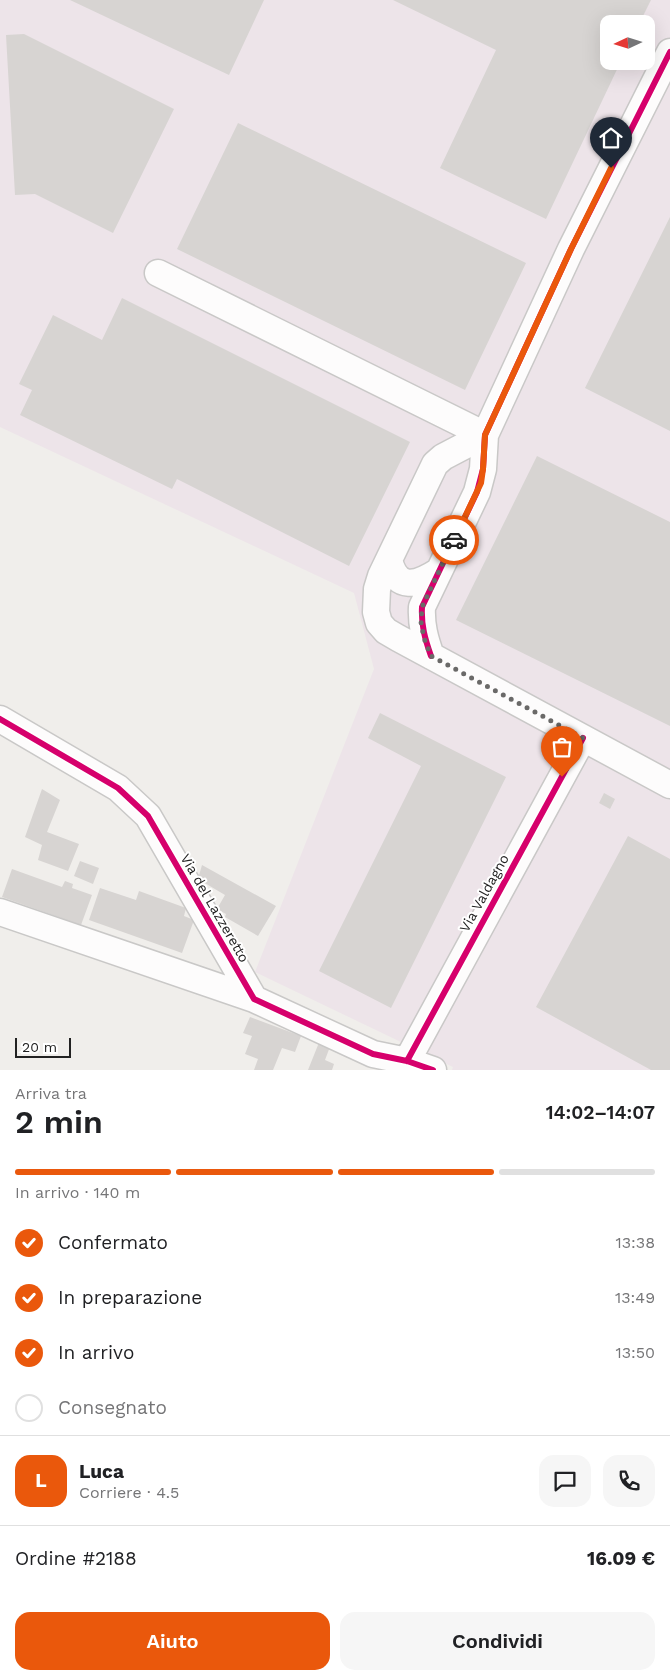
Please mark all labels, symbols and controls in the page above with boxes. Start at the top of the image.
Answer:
north arrow [600,15,655,70]
map controls [600,15,655,70]
pin [590,117,632,168]
icon: home [597,124,625,152]
courier [429,515,479,565]
icon: car [440,526,468,554]
pin [541,726,583,777]
icon: bag [548,733,576,761]
street label: Via del Lazzeretto [177,851,253,965]
street label: Via Valdagno [456,851,512,935]
scale bar [15,1035,71,1058]
text: 20 m [22,1039,57,1055]
text: Arriva tra [15,1084,87,1103]
text: 14:02–14:07 [546,1101,655,1124]
text: 2 min [15,1103,103,1141]
text: In arrivo · 140 m [15,1183,140,1202]
icon: check [15,1229,43,1257]
text: Confermato [58,1231,168,1254]
text: 13:38 [616,1233,655,1252]
icon: check [15,1284,43,1312]
text: In preparazione [58,1286,202,1309]
text: 13:49 [615,1288,655,1307]
icon: check [15,1339,43,1367]
text: In arrivo [58,1341,134,1364]
text: 13:50 [615,1343,655,1362]
text: Consegnato [58,1396,167,1419]
button: chat [539,1455,591,1507]
button: phone [603,1455,655,1507]
text: Luca [79,1460,124,1483]
text: L [35,1469,47,1492]
text: Corriere · 4.5 [79,1483,179,1502]
text: Ordine #2188 [15,1547,137,1570]
text: 16.09 € [587,1547,655,1570]
button: Aiuto [15,1612,330,1670]
button: Condividi [340,1612,655,1670]

